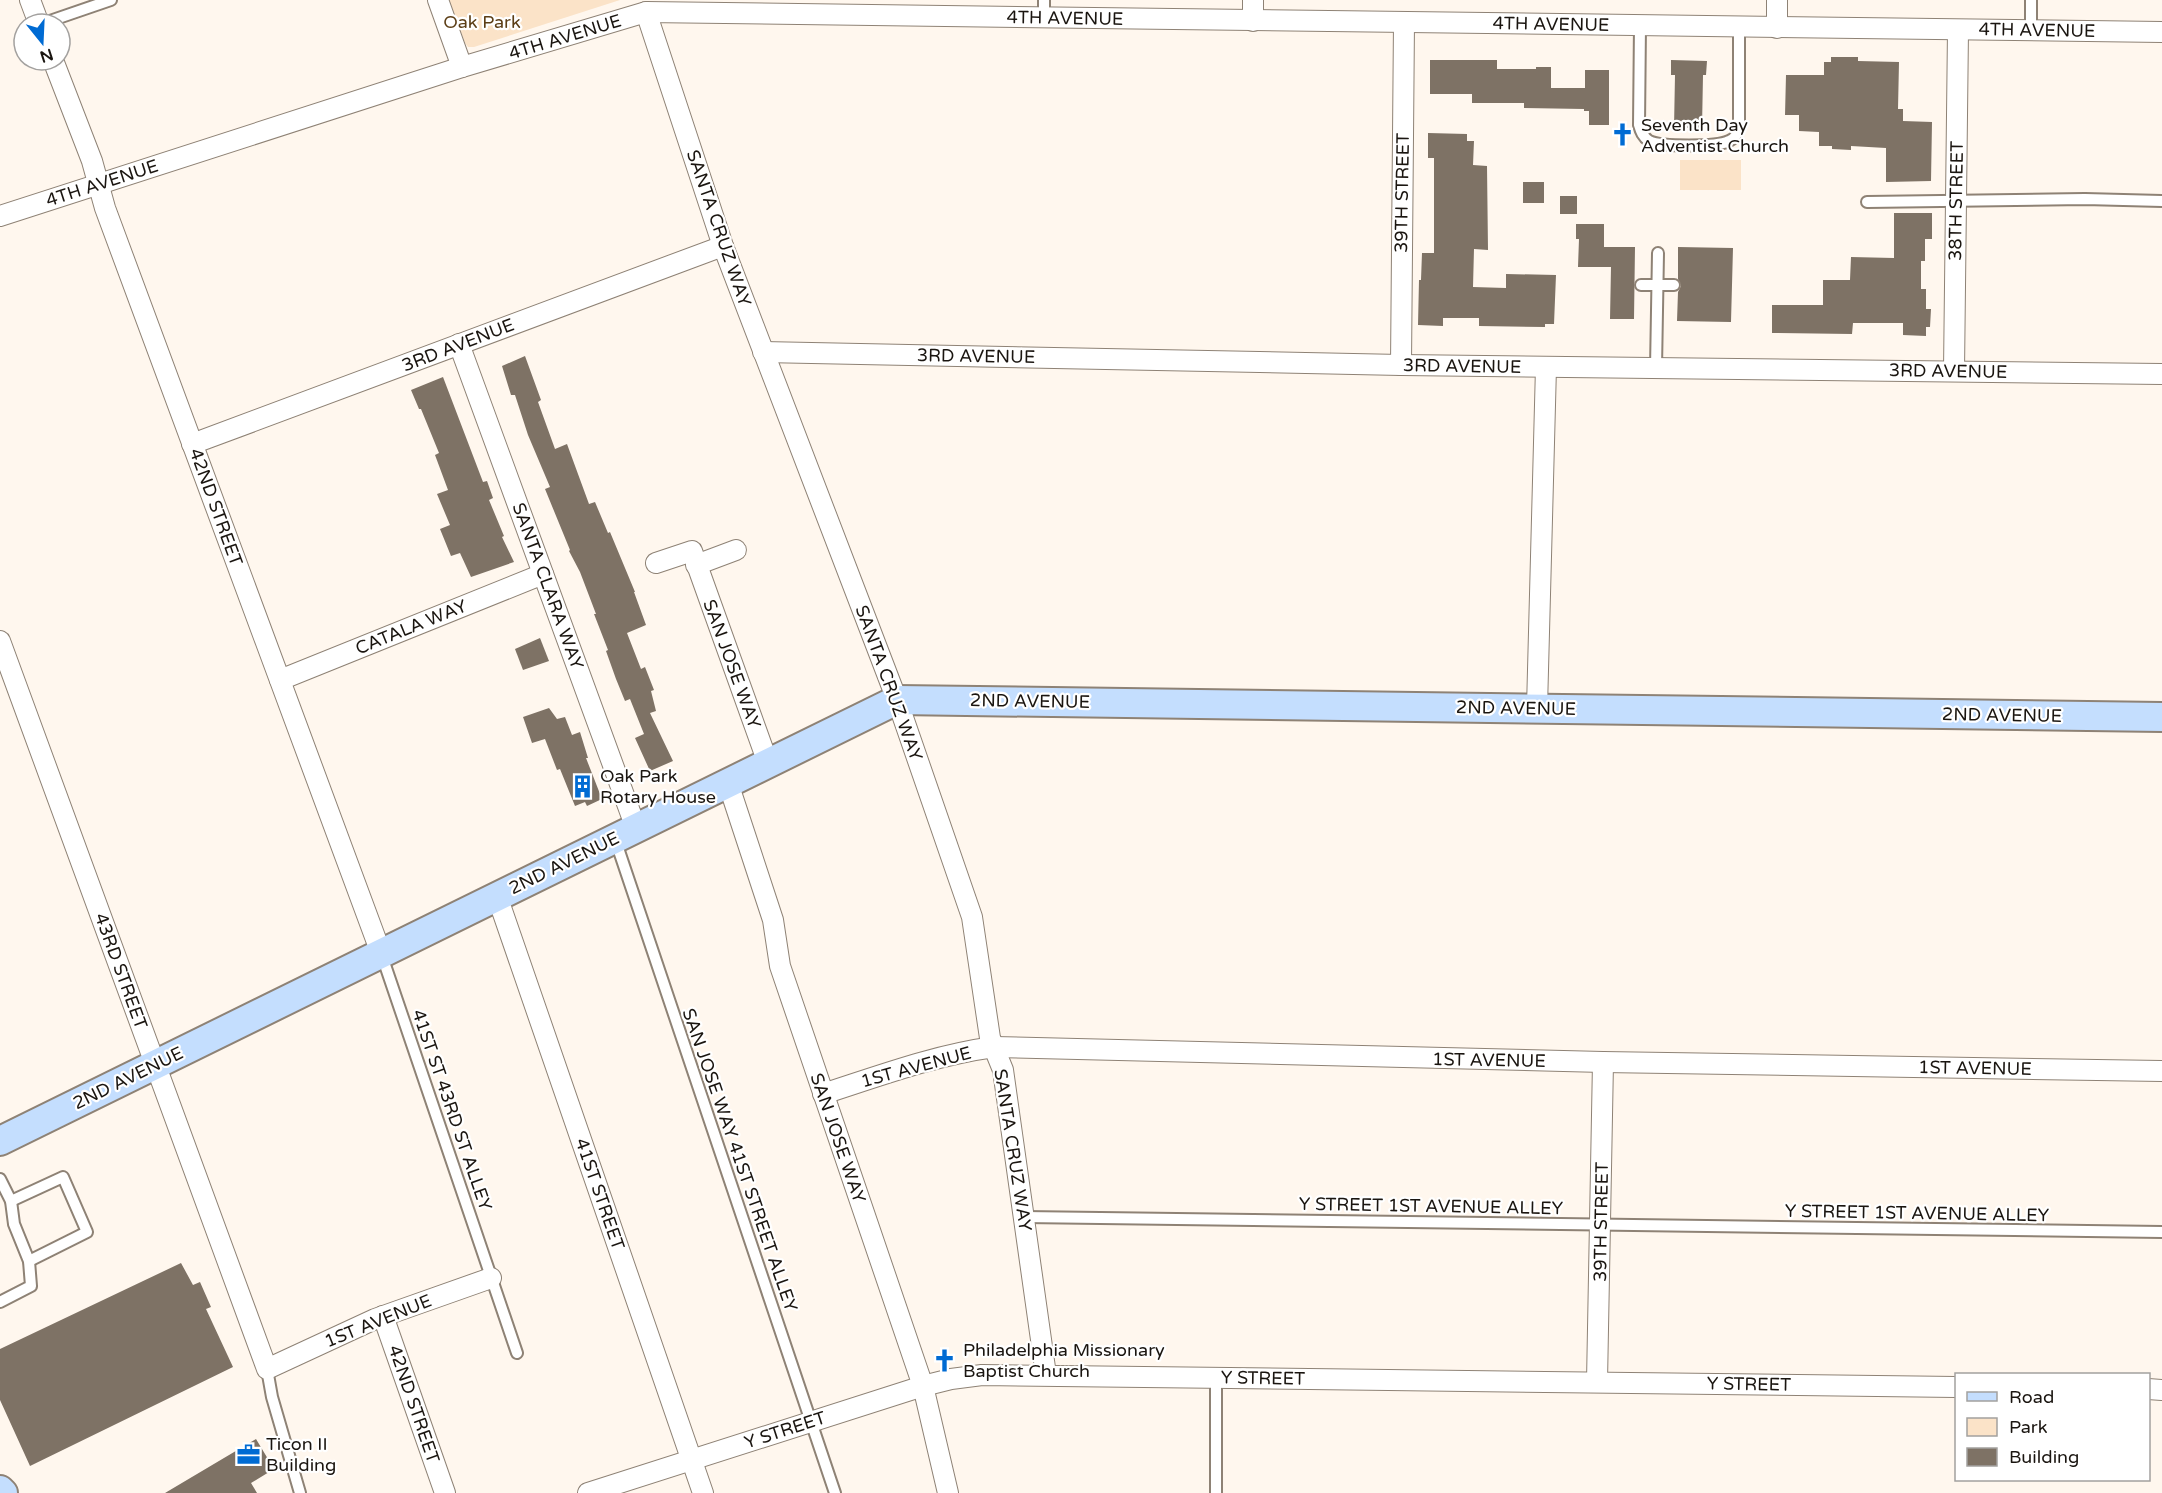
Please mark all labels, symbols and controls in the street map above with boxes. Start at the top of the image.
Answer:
street label: 4TH AVENUE [1006,6,1124,30]
street label: 4TH AVENUE [506,9,624,65]
park label: Oak Park [443,11,521,33]
north arrow [12,12,72,72]
street label: 4TH AVENUE [1492,12,1610,36]
street label: 4TH AVENUE [1978,18,2096,42]
text: N [37,44,56,67]
place label: Seventh Day Adventist Church [1641,114,1789,157]
church icon: Seventh Day Adventist Church [1610,122,1636,148]
street label: 39TH STREET [1390,133,1414,253]
street label: 38TH STREET [1944,141,1968,261]
street label: SANTA CRUZ WAY [682,147,756,310]
street label: 4TH AVENUE [43,155,161,211]
street label: 3RD AVENUE [399,313,517,377]
street label: 3RD AVENUE [917,344,1035,368]
street label: 3RD AVENUE [1403,354,1521,378]
street label: 3RD AVENUE [1889,359,2007,383]
street label: 42ND STREET [185,445,247,569]
street label: SANTA CLARA WAY [508,500,589,673]
street label: CATALA WAY [352,594,470,659]
street label: SAN JOSE WAY [698,596,766,732]
street label: SANTA CRUZ WAY [851,602,928,764]
street label: 2ND AVENUE [970,689,1090,713]
street label: 2ND AVENUE [1456,696,1576,720]
street label: 2ND AVENUE [1942,703,2062,727]
place label: Oak Park Rotary House [600,765,716,808]
building icon: Oak Park Rotary House [569,773,595,799]
street label: 2ND AVENUE [505,827,623,899]
street label: 43RD STREET [90,910,152,1032]
street label: SAN JOSE WAY 41ST STREET ALLEY [678,1005,803,1315]
street label: 41ST ST 43RD ST ALLEY [407,1006,497,1214]
street label: 2ND AVENUE [69,1042,187,1114]
street label: 1ST AVENUE [858,1042,974,1092]
street label: 1ST AVENUE [1432,1048,1546,1072]
street label: 1ST AVENUE [1918,1056,2032,1080]
street label: SANTA CRUZ WAY [989,1067,1037,1233]
street label: SAN JOSE WAY [805,1070,871,1206]
street label: 41ST STREET [571,1135,629,1253]
street label: 39TH STREET [1589,1162,1613,1282]
street label: Y STREET 1ST AVENUE ALLEY [1299,1193,1564,1219]
street label: Y STREET 1ST AVENUE ALLEY [1785,1200,2050,1226]
street label: 1ST AVENUE [321,1290,435,1352]
place label: Philadelphia Missionary Baptist Church [963,1339,1165,1382]
street label: 42ND STREET [384,1342,444,1466]
church icon: Philadelphia Missionary Baptist Church [932,1347,958,1373]
street label: Y STREET [1221,1366,1305,1390]
street label: Y STREET [1707,1372,1791,1396]
legend [1955,1373,2150,1481]
text: Road [2009,1386,2054,1408]
street label: Y STREET [742,1406,829,1453]
text: Park [2009,1416,2048,1438]
place label: Ticon II Building [266,1433,336,1476]
office icon: Ticon II Building [235,1441,261,1467]
text: Building [2009,1446,2079,1468]

